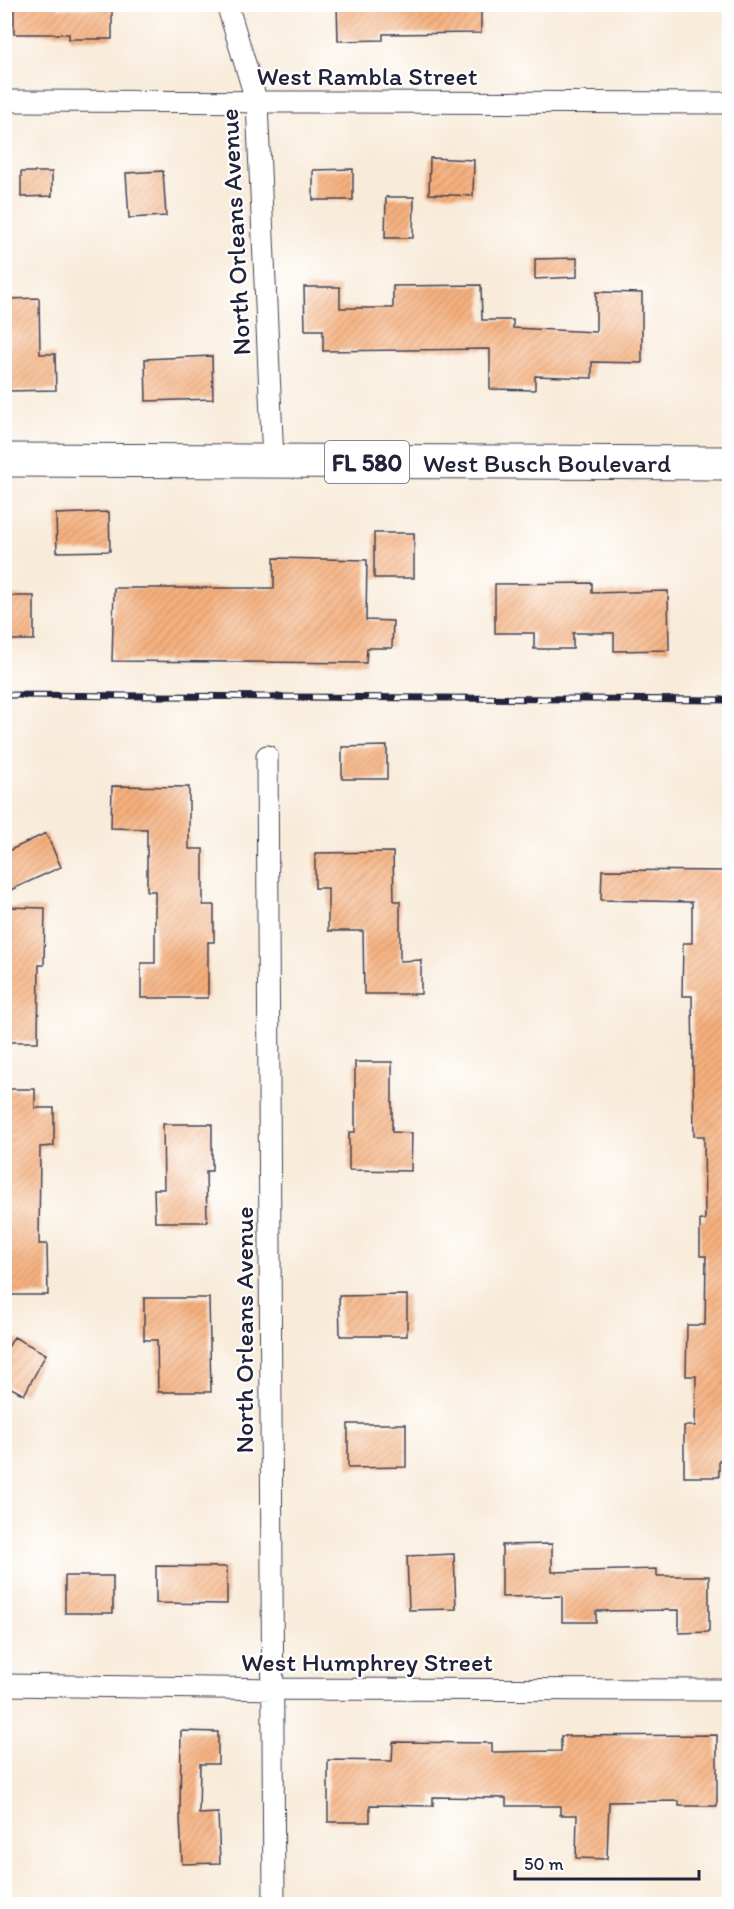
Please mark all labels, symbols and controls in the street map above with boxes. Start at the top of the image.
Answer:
street label: West Rambla Street [256,60,478,92]
street label: North Orleans Avenue [213,108,257,356]
road number: FL 580 [325,441,409,483]
street label: West Busch Boulevard [423,447,671,479]
street label: North Orleans Avenue [228,1206,260,1454]
street label: West Humphrey Street [241,1646,493,1678]
scale bar [515,1843,700,1881]
text: 50 m [524,1853,564,1875]

